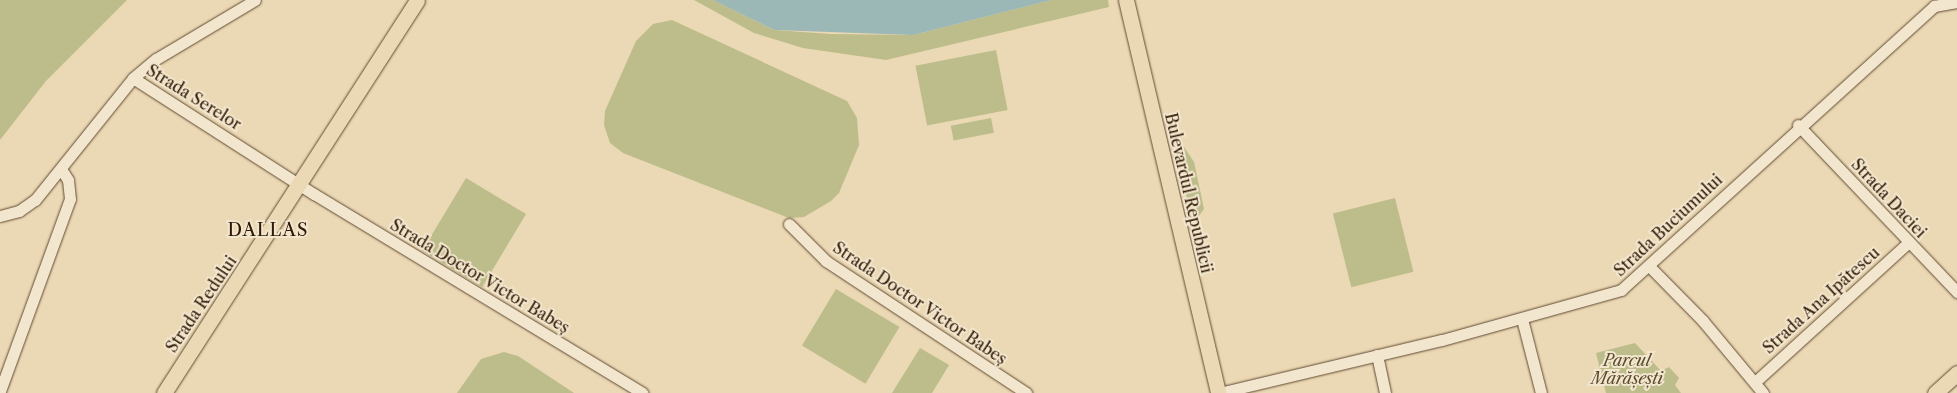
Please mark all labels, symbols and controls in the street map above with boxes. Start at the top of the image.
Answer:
street label: Strada Serelor [143,60,245,134]
street label: Bulevardul Republicii [1161,111,1217,275]
street label: Strada Daciei [1847,154,1931,242]
street label: Strada Buciumului [1610,170,1726,280]
street label: Strada Doctor Victor Babeș [386,214,574,338]
district label: DALLAS [227,219,309,241]
street label: Strada Doctor Victor Babeș [829,237,1011,369]
street label: Strada Ana Ipătescu [1758,242,1884,358]
street label: Strada Redului [162,252,240,356]
park label: Parcul Mărășești [1591,350,1663,388]

